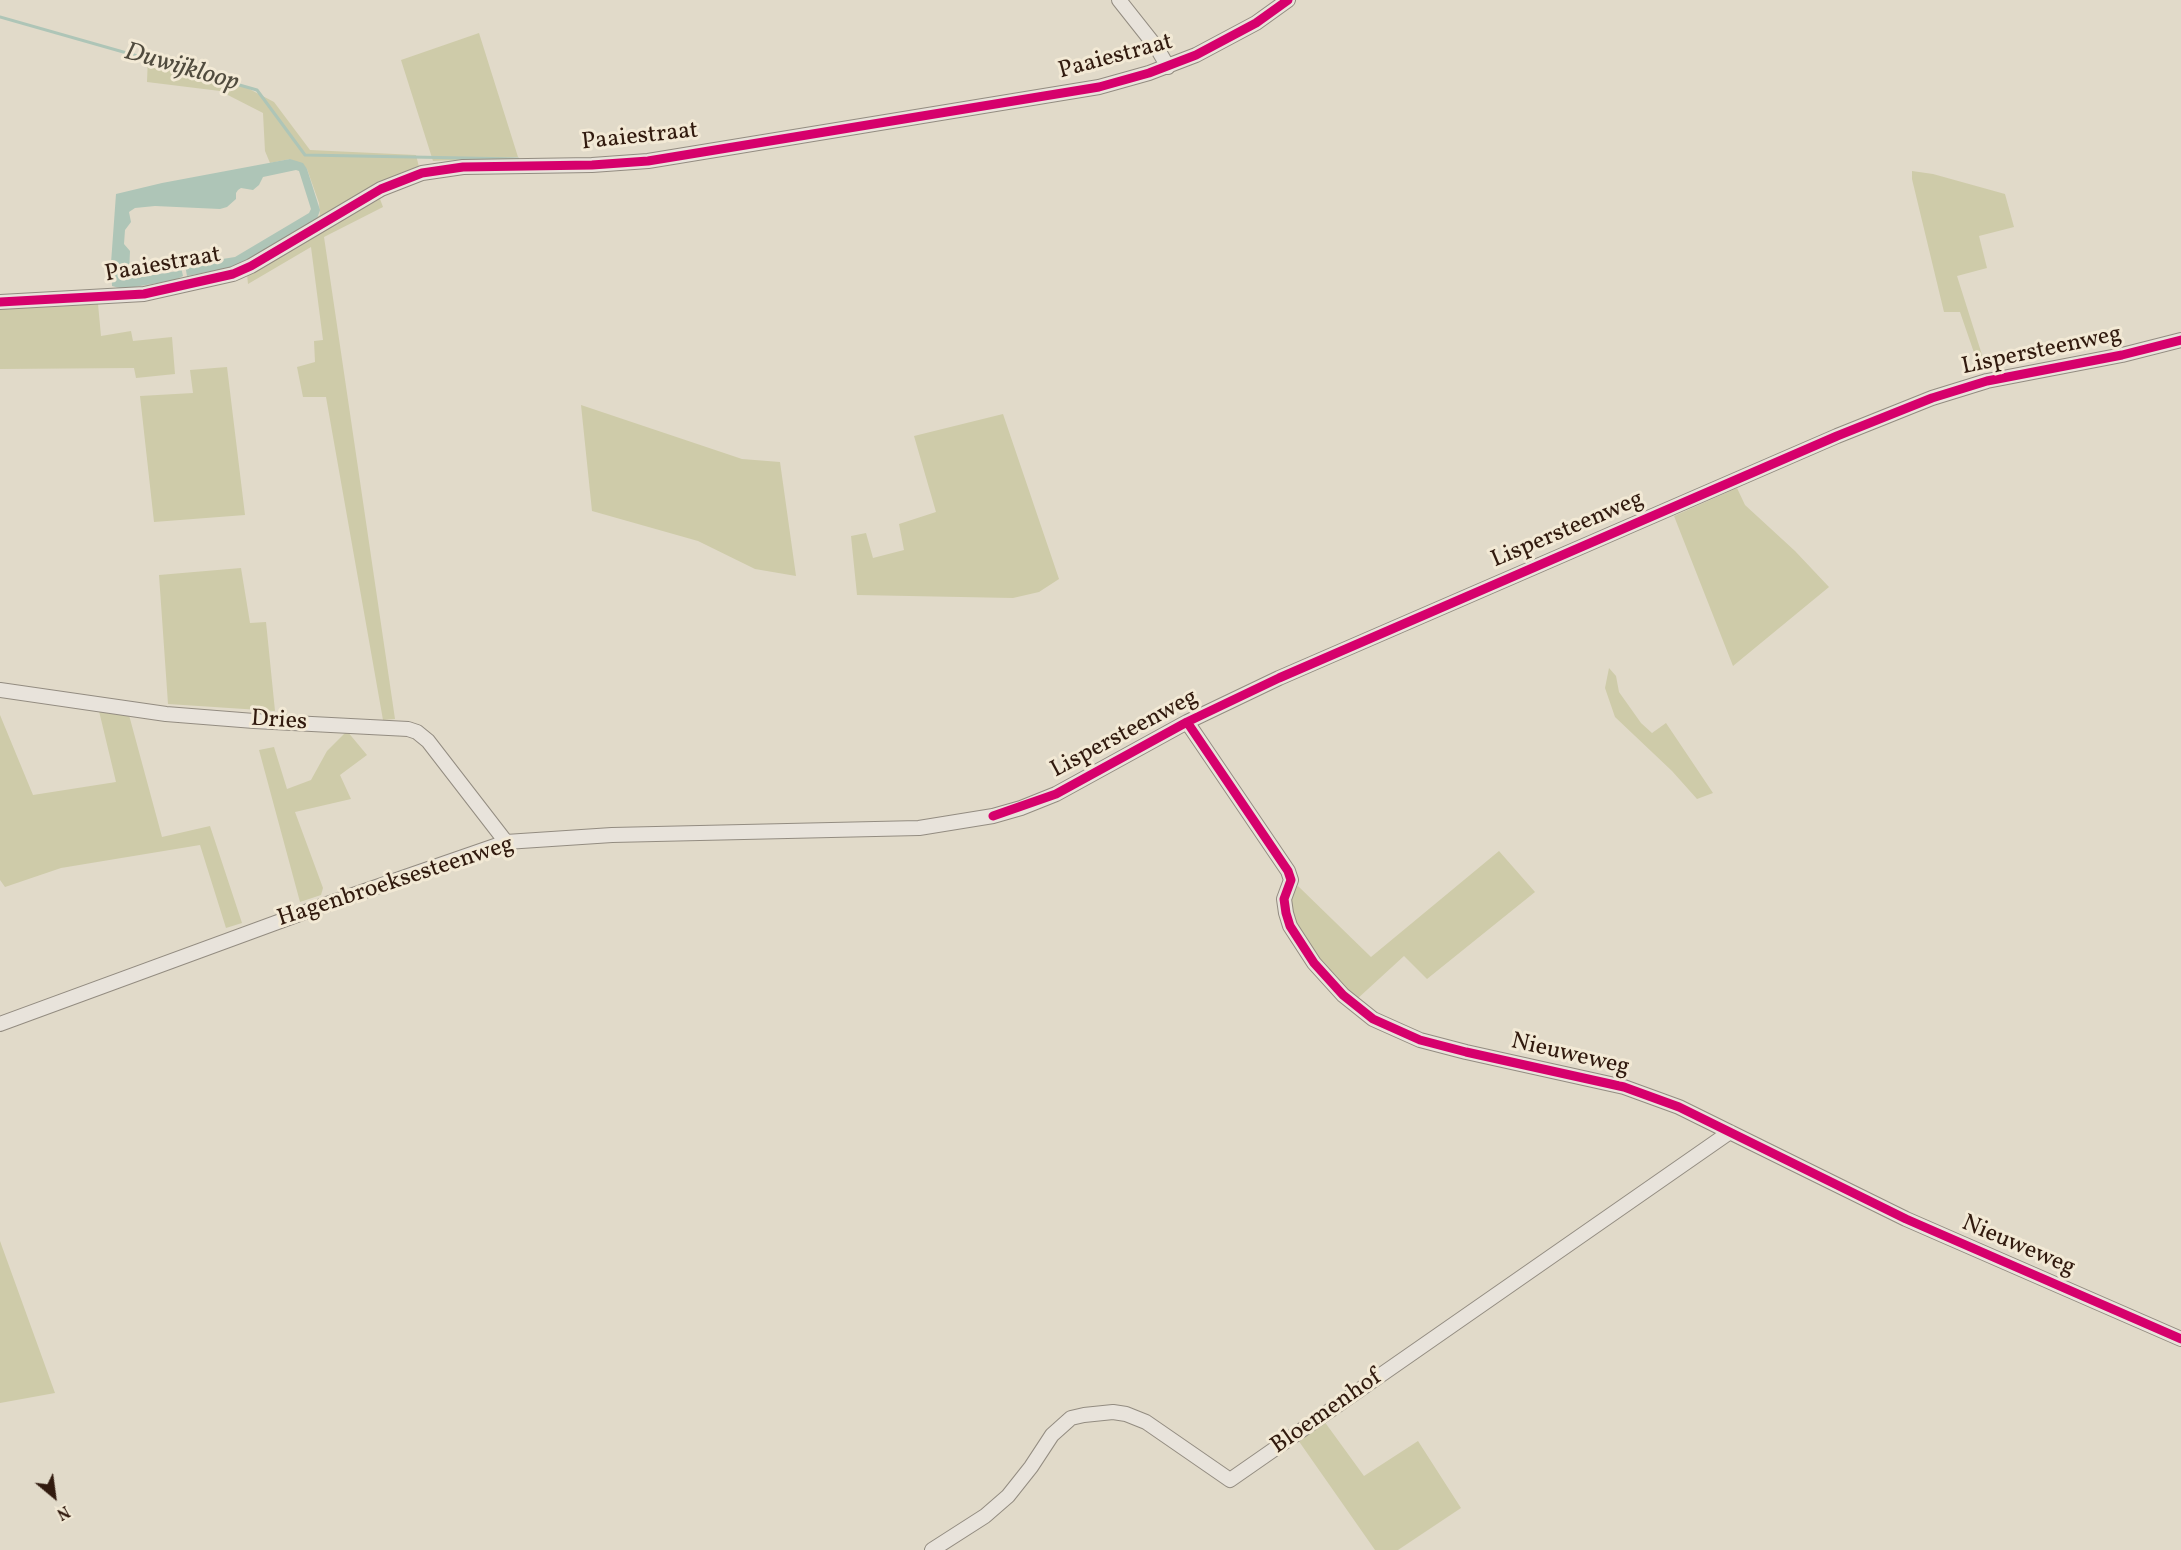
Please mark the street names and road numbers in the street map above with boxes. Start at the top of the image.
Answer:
street label: Paaiestraat [1056,29,1176,87]
street label: Paaiestraat [580,118,700,158]
street label: Paaiestraat [103,242,223,290]
street label: Lispersteenweg [1959,321,2125,383]
street label: Lispersteenweg [1488,486,1648,576]
street label: Lispersteenweg [1046,684,1204,786]
street label: Dries [250,706,308,738]
street label: Hagenbroeksesteenweg [274,831,518,935]
street label: Nieuweweg [1508,1028,1632,1084]
street label: Nieuweweg [1957,1210,2079,1284]
street label: Bloemenhof [1266,1364,1388,1462]

